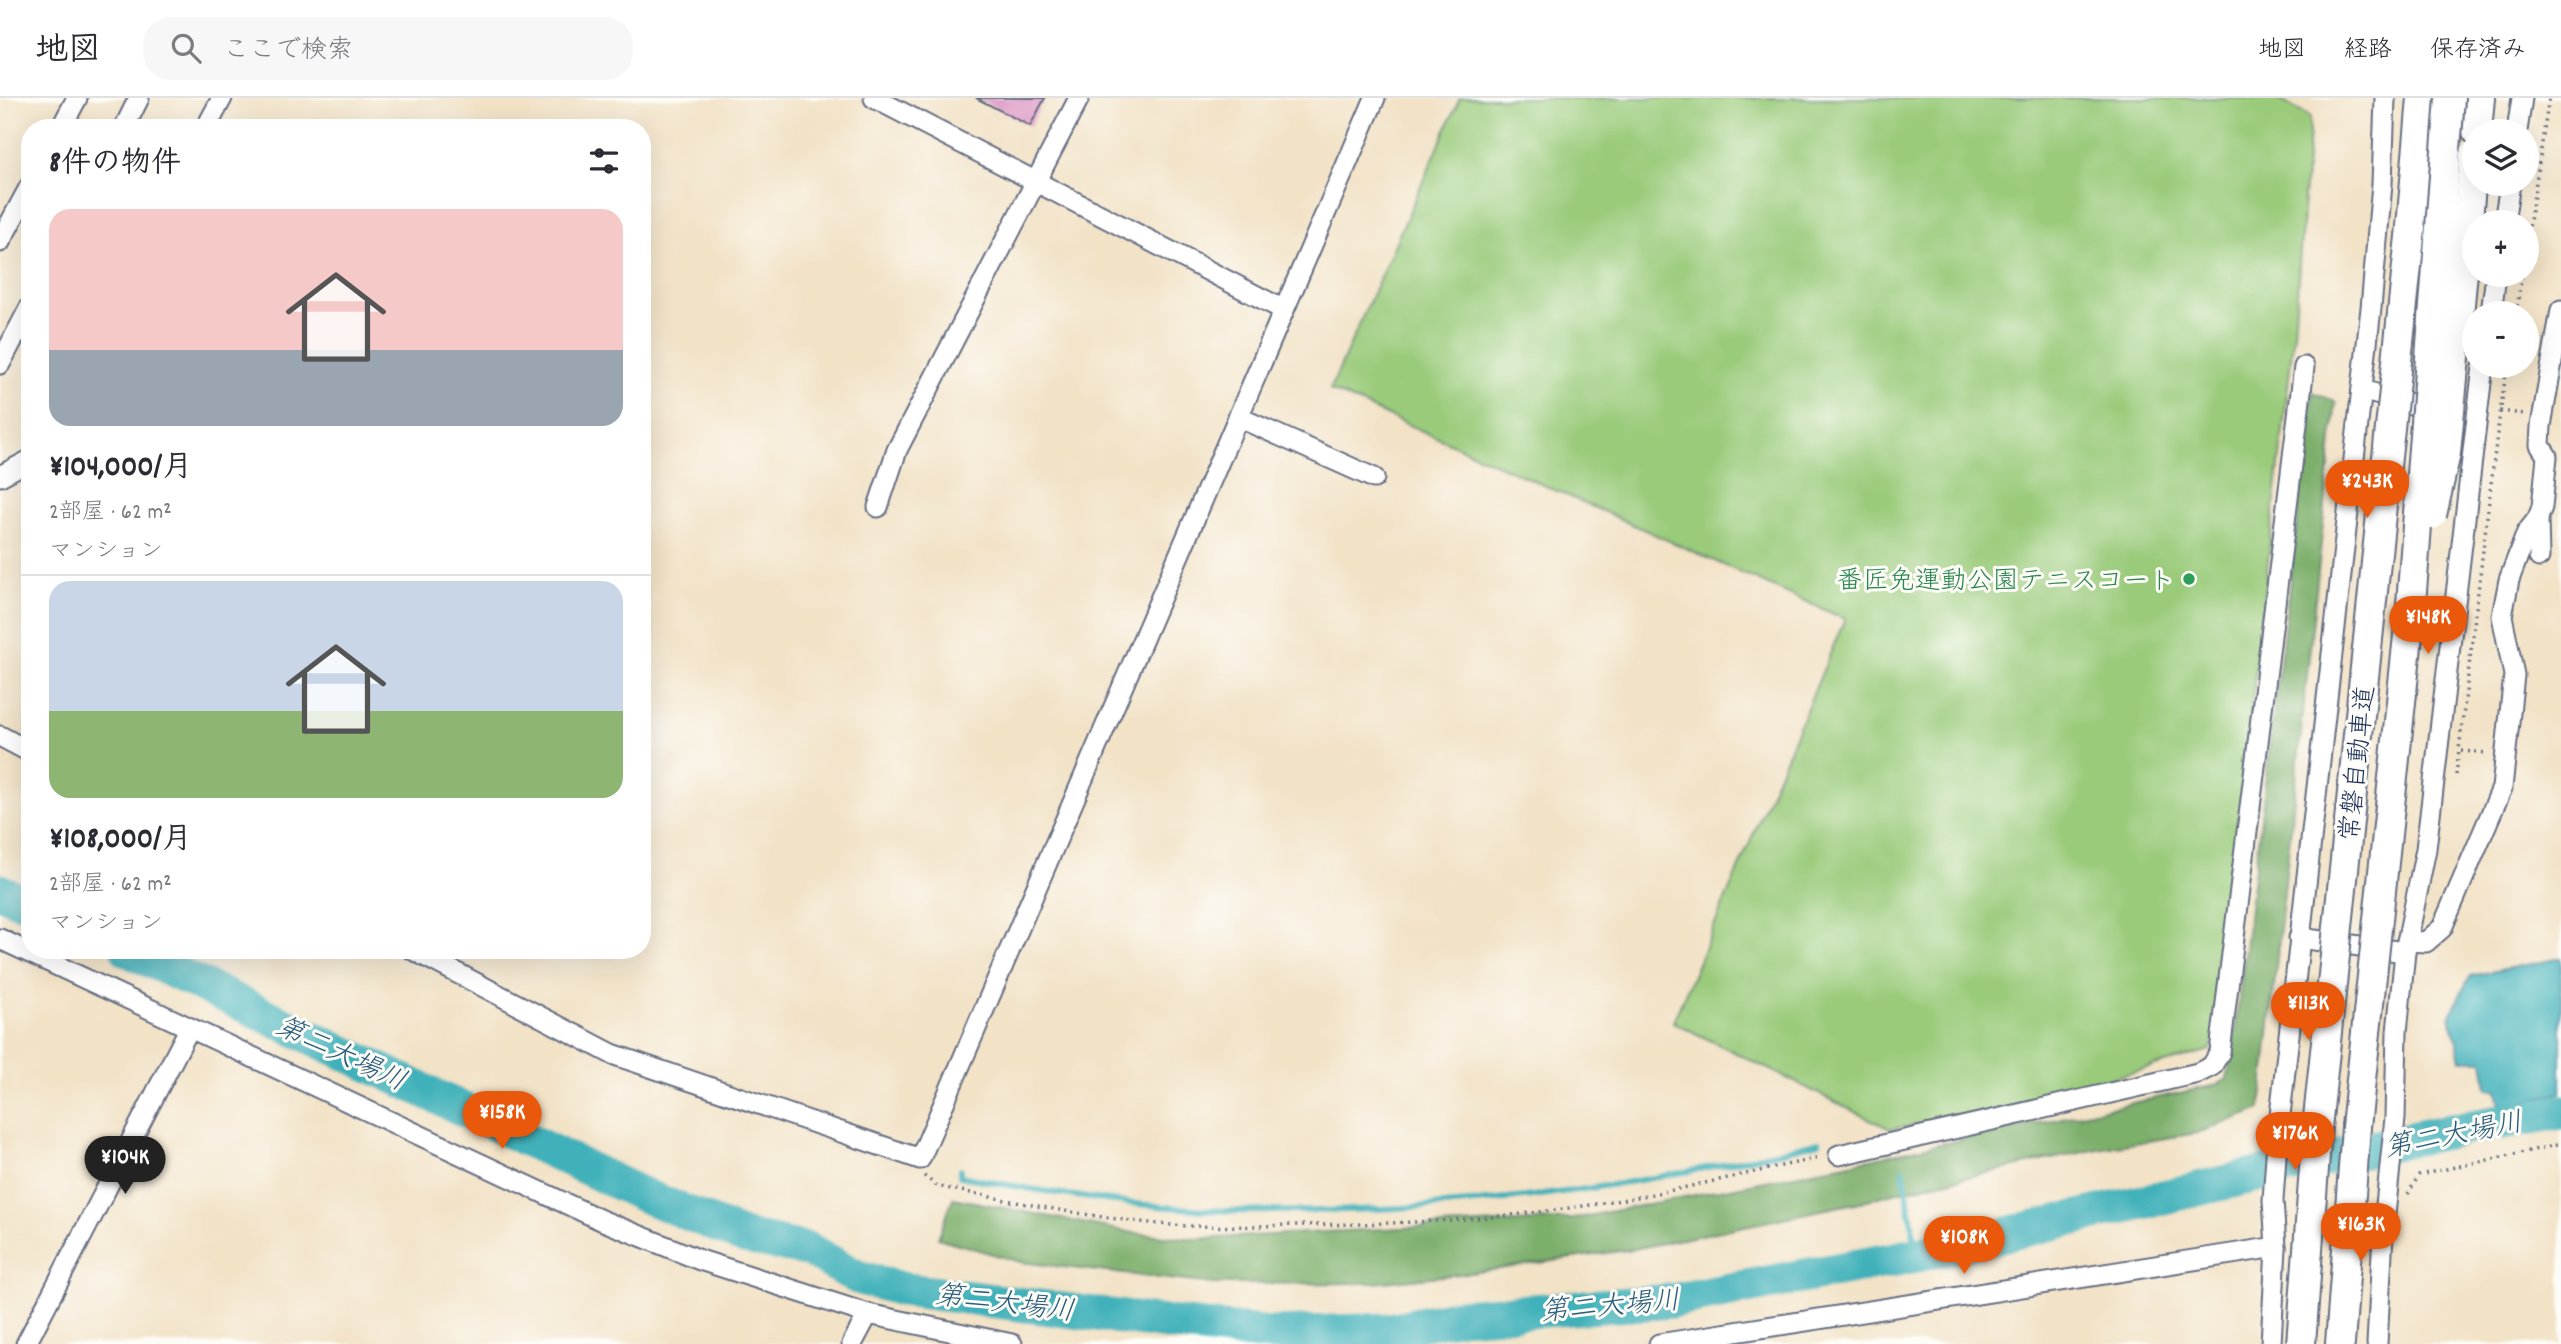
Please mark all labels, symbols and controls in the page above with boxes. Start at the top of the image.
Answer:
search box [143,17,633,80]
text: 地図 [35,29,101,76]
icon: search [167,29,205,67]
text: ここで検索 [223,33,353,70]
text: 地図 [2258,34,2306,68]
text: 経路 [2344,34,2392,68]
text: 保存済み [2430,34,2526,68]
map controls [2462,119,2539,378]
button: layers [2462,119,2539,196]
icon: filters [585,142,623,180]
text: 8件の物件 [49,144,181,187]
button: + [2462,210,2539,287]
icon: home [273,254,399,380]
button: − [2462,301,2539,378]
text: ¥104,000/月 [49,448,192,491]
pin: ¥243K [2318,460,2416,520]
text: ¥243K [2341,466,2393,499]
text: 2部屋 · 62 m² [49,497,172,530]
text: マンション [49,536,163,569]
place label: 番匠免運動公園テニスコート [1836,564,2175,601]
marker: 番匠免運動公園テニスコート [2181,571,2197,587]
pin: ¥148K [2379,596,2477,656]
text: ¥148K [2405,602,2451,635]
icon: home [273,626,399,752]
street label: 常磐自動車道 [2333,684,2386,843]
text: ¥108,000/月 [49,820,192,863]
text: 2部屋 · 62 m² [49,869,172,902]
text: マンション [49,908,163,941]
pin: ¥113K [2259,982,2357,1042]
text: ¥113K [2287,988,2329,1021]
water label: 第二大場川 [268,1009,412,1104]
pin: ¥158K [453,1091,551,1151]
text: ¥158K [479,1097,525,1130]
water label: 第二大場川 [2381,1105,2526,1171]
pin: ¥176K [2246,1112,2344,1172]
text: ¥176K [2272,1118,2318,1151]
pin: ¥104K [76,1136,174,1196]
text: ¥104K [101,1142,149,1175]
pin: ¥163K [2312,1204,2410,1263]
text: ¥163K [2337,1209,2385,1242]
pin: ¥108K [1915,1216,2013,1276]
text: ¥108K [1940,1222,1988,1255]
water label: 第二大場川 [932,1278,1076,1334]
water label: 第二大場川 [1539,1283,1682,1335]

